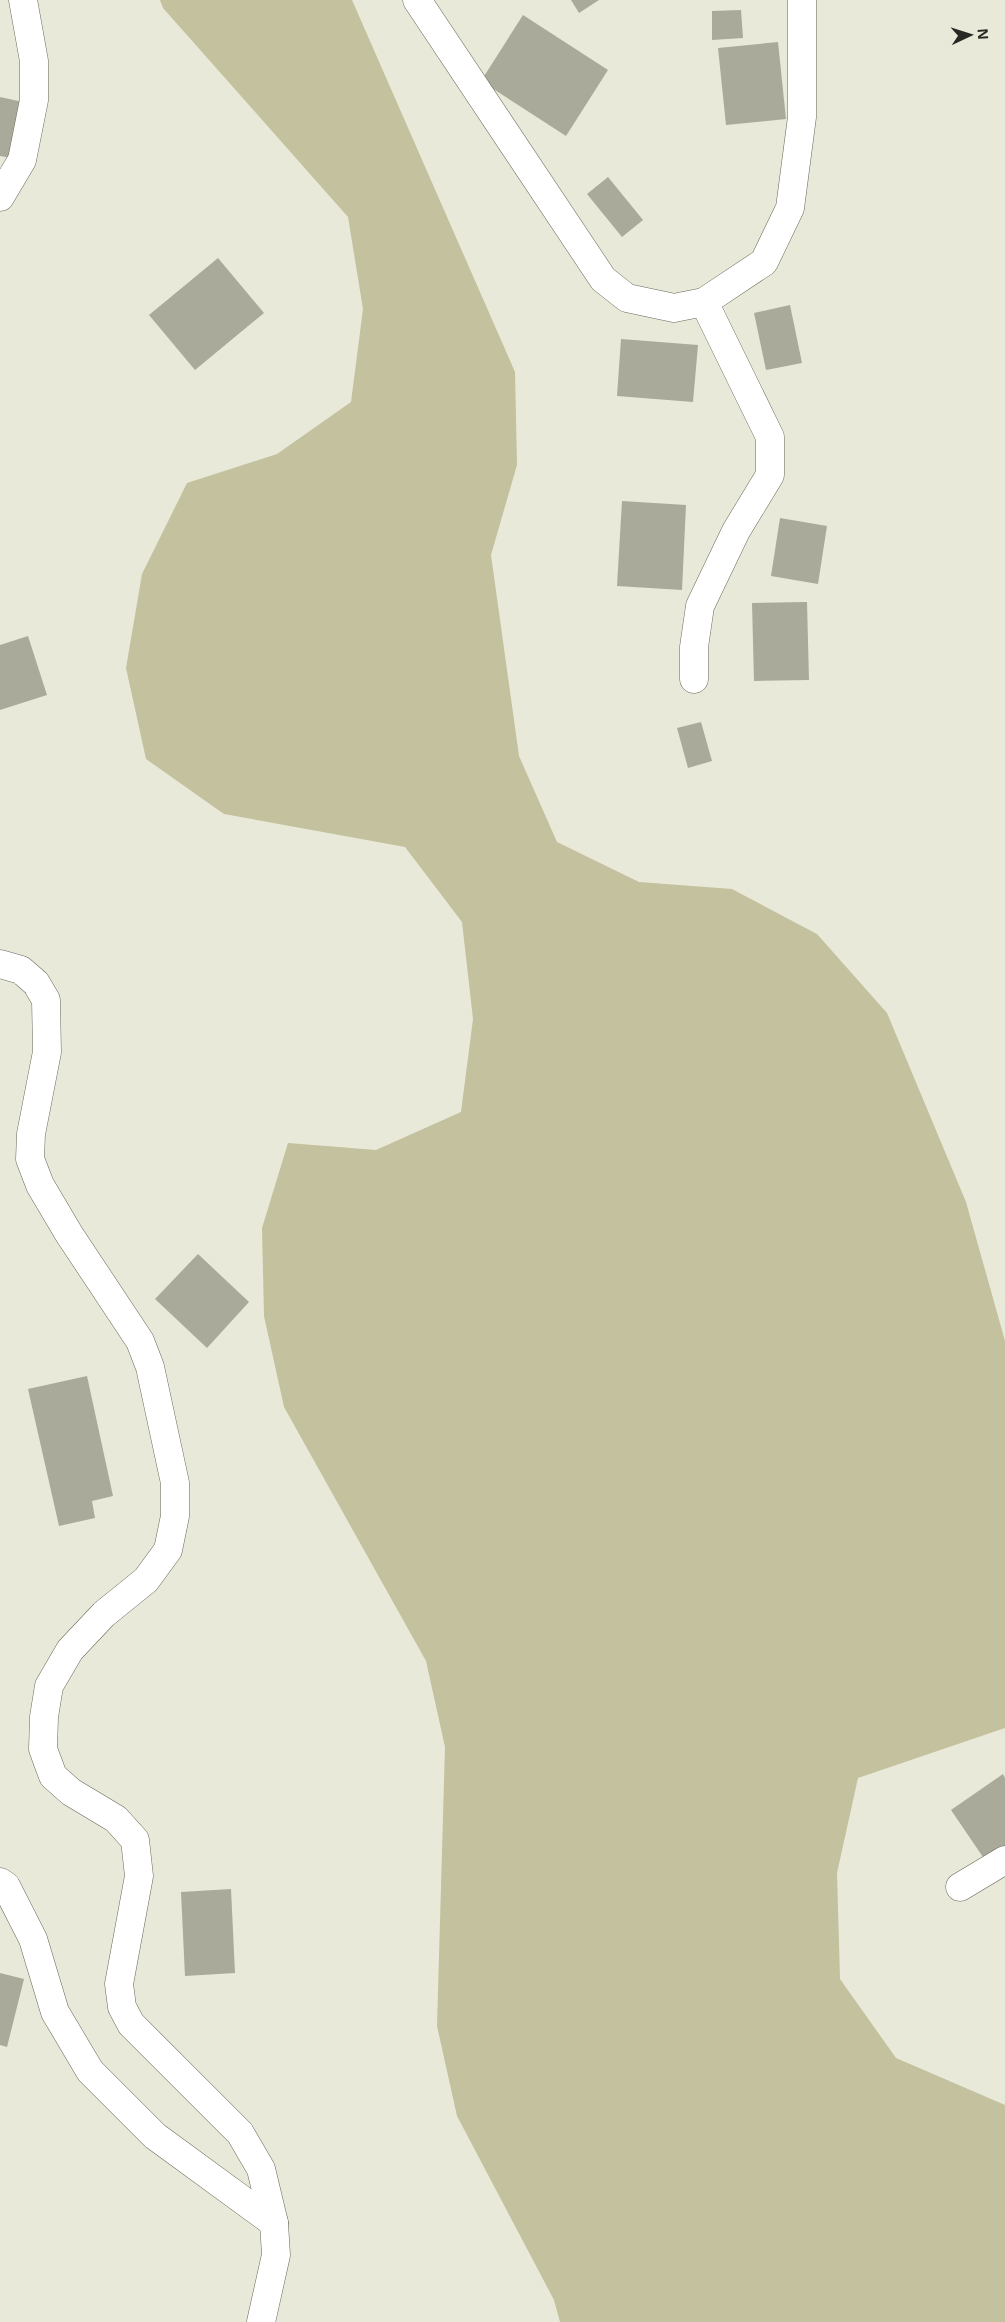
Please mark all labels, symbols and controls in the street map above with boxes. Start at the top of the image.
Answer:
north arrow [945,10,995,60]
text: N [974,28,993,40]

